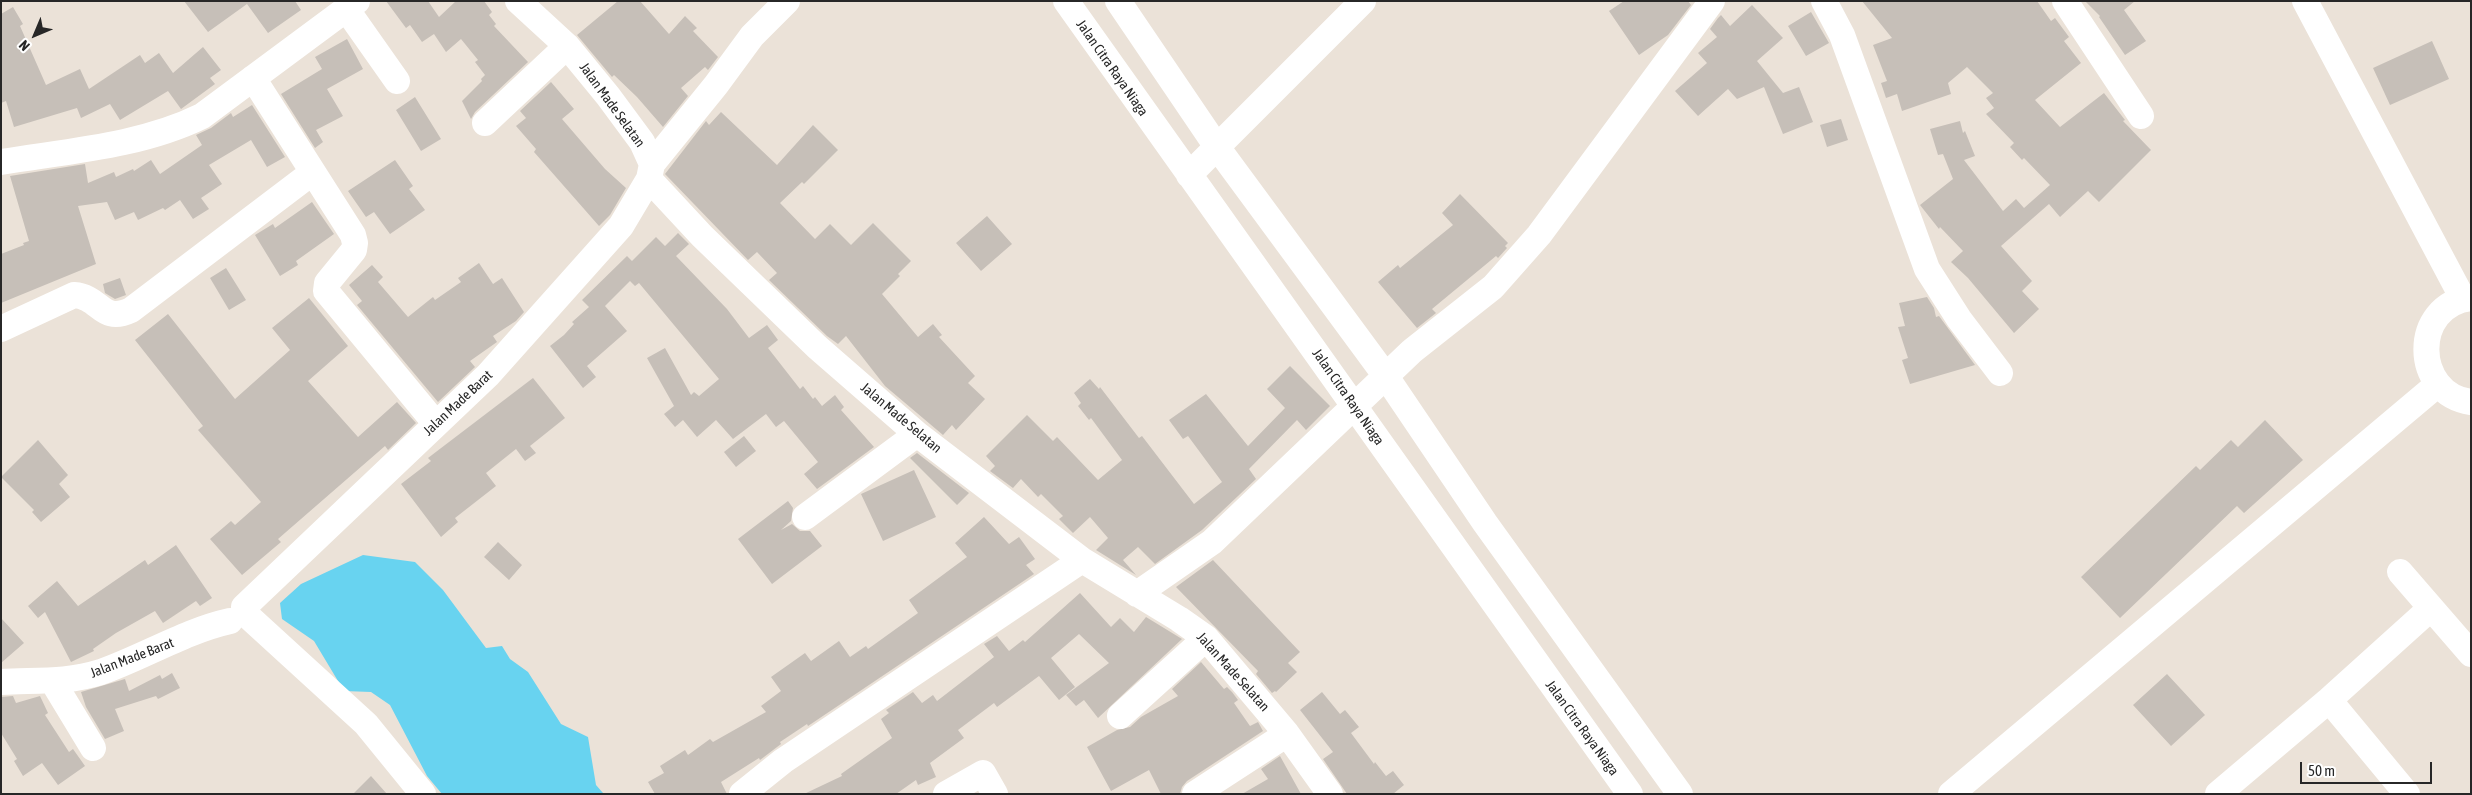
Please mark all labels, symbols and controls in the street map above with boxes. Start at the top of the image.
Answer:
north arrow [10,10,60,60]
street label: Jalan Citra Raya Niaga [1073,17,1151,119]
text: N [16,37,33,54]
street label: Jalan Made Selatan [576,59,648,151]
street label: Jalan Citra Raya Niaga [1309,346,1387,448]
street label: Jalan Made Barat [420,367,496,439]
street label: Jalan Made Selatan [857,379,945,457]
street label: Jalan Made Selatan [1193,629,1273,715]
street label: Jalan Made Barat [88,634,176,682]
street label: Jalan Citra Raya Niaga [1542,677,1622,779]
scale bar [2302,752,2434,784]
text: 50 m [2308,762,2335,779]

